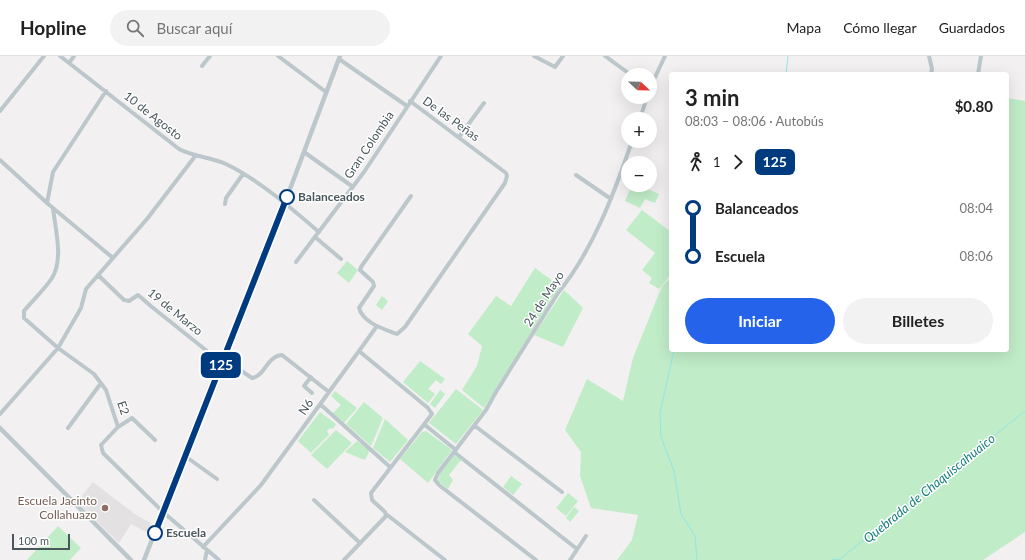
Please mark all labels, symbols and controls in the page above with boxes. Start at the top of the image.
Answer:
search box [110,10,390,46]
text: Hopline [20,16,86,39]
icon: search [124,17,146,39]
text: Buscar aquí [156,19,232,37]
text: Mapa [787,19,821,36]
text: Cómo llegar [843,19,917,36]
text: Guardados [939,19,1005,36]
north arrow [621,68,657,104]
map controls [621,68,657,192]
text: 3 min [685,84,740,111]
street label: 10 de Agosto [121,88,186,143]
street label: De las Peñas [420,93,483,144]
text: $0.80 [955,97,993,115]
street label: Gran Colombia [340,108,397,181]
button: + [621,112,657,148]
text: 08:03 – 08:06 · Autobús [685,113,824,129]
icon: walk [685,151,707,173]
icon: forward [727,151,749,173]
text: 125 [763,153,787,170]
text: 1 [713,154,721,170]
button: − [621,156,657,192]
marker: Balanceados [279,189,295,205]
place label: Balanceados [298,189,365,204]
text: Balanceados [715,199,799,217]
text: 08:04 [960,200,993,216]
text: Escuela [715,247,765,265]
text: 08:06 [960,248,993,264]
street label: 24 de Mayo [520,268,567,329]
street label: 19 de Marzo [145,285,206,338]
button: Iniciar [685,298,835,344]
button: Billetes [843,298,993,344]
line badge: 125 [198,352,244,378]
text: 125 [209,356,233,373]
street label: N6 [295,396,316,418]
street label: E2 [114,399,133,417]
water label: Quebrada de Chaquiscahuaico [860,430,998,546]
place label: Escuela Jacinto Collahuazo [18,493,97,522]
marker: Escuela Jacinto Collahuazo [100,503,110,513]
marker: Escuela [147,525,163,541]
place label: Escuela [166,525,206,540]
scale bar [12,532,70,551]
text: 100 m [18,534,49,547]

